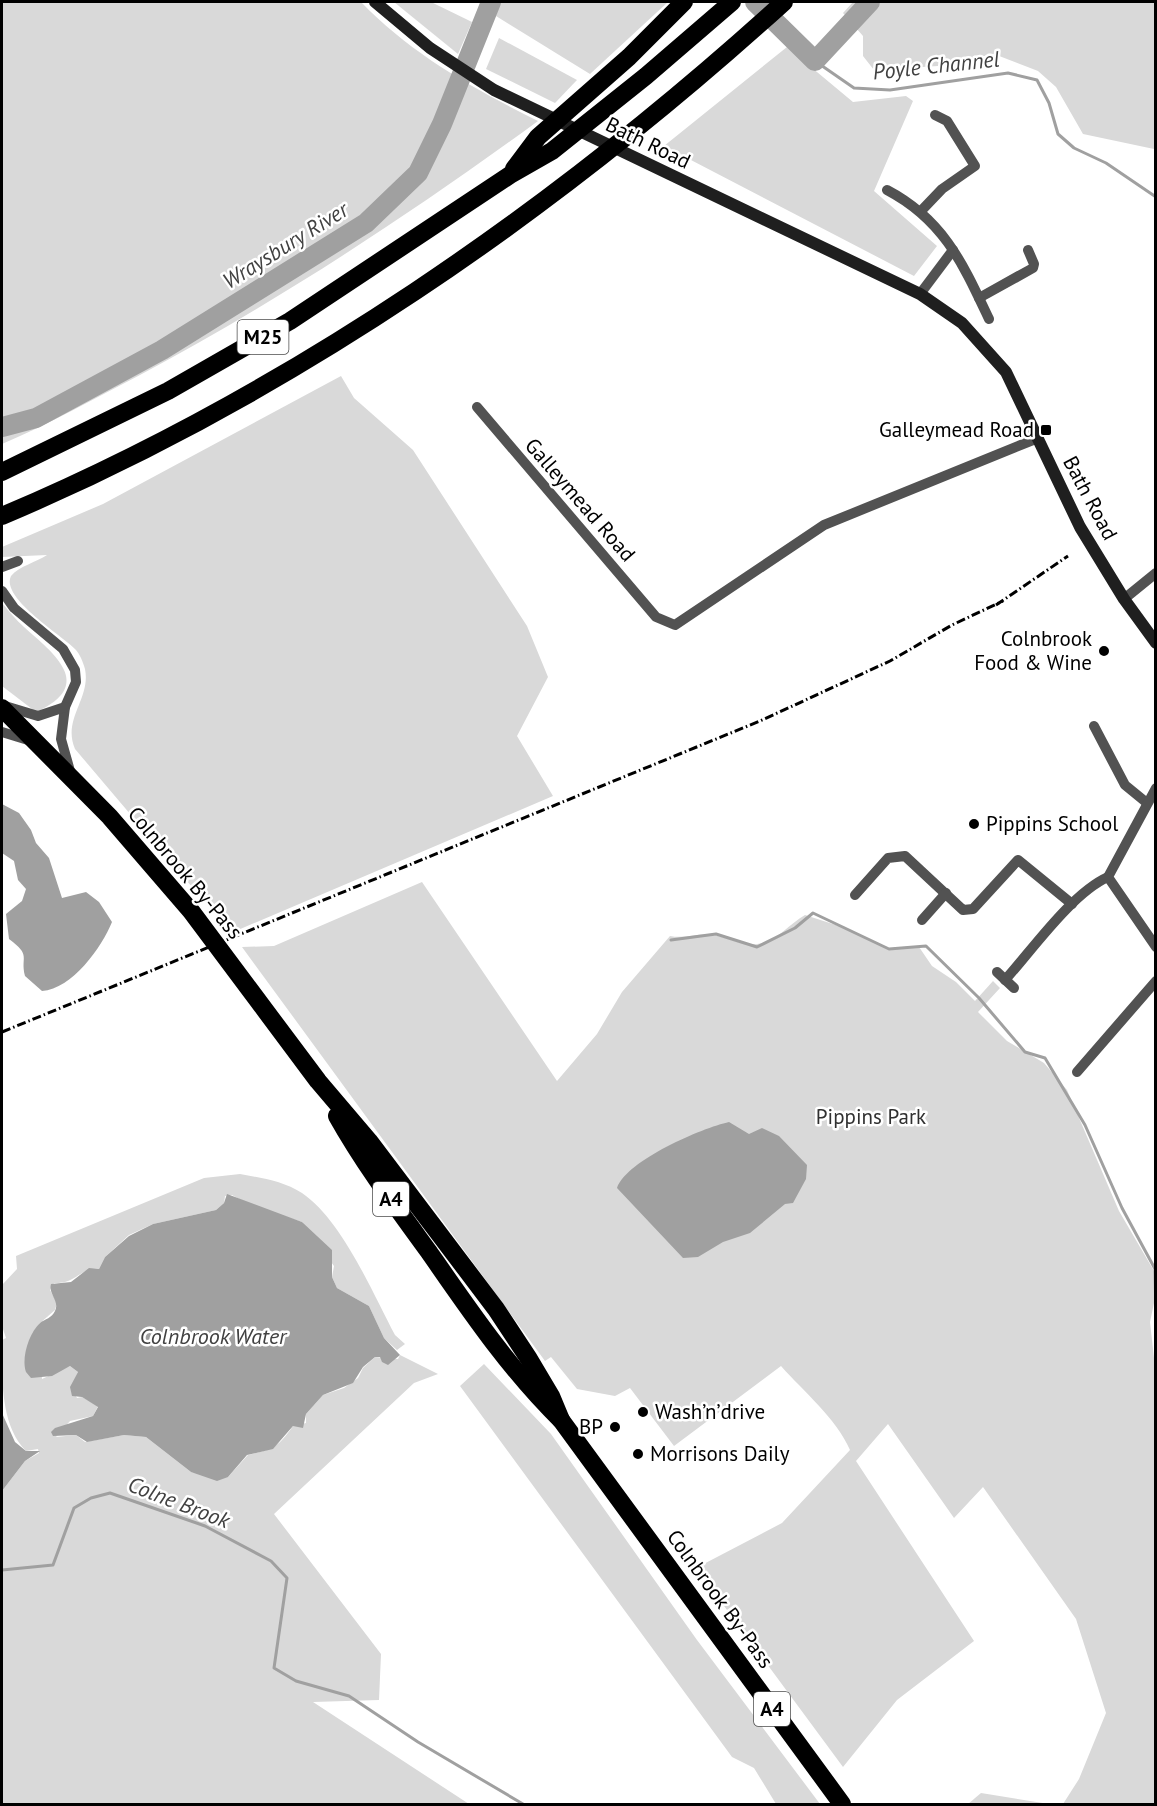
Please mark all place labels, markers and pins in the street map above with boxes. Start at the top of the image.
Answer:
place label: Galleymead Road [879,416,1034,443]
marker: Galleymead Road [1039,423,1053,437]
place label: Colnbrook Food & Wine [974,625,1092,676]
marker: Colnbrook Food & Wine [1097,644,1111,658]
place label: Pippins School [986,810,1118,837]
marker: Pippins School [967,817,981,831]
place label: Wash’n’drive [655,1398,765,1425]
marker: Wash’n’drive [636,1405,650,1419]
place label: BP [579,1413,603,1440]
marker: BP [608,1420,622,1434]
place label: Morrisons Daily [650,1440,790,1467]
marker: Morrisons Daily [631,1447,645,1461]

